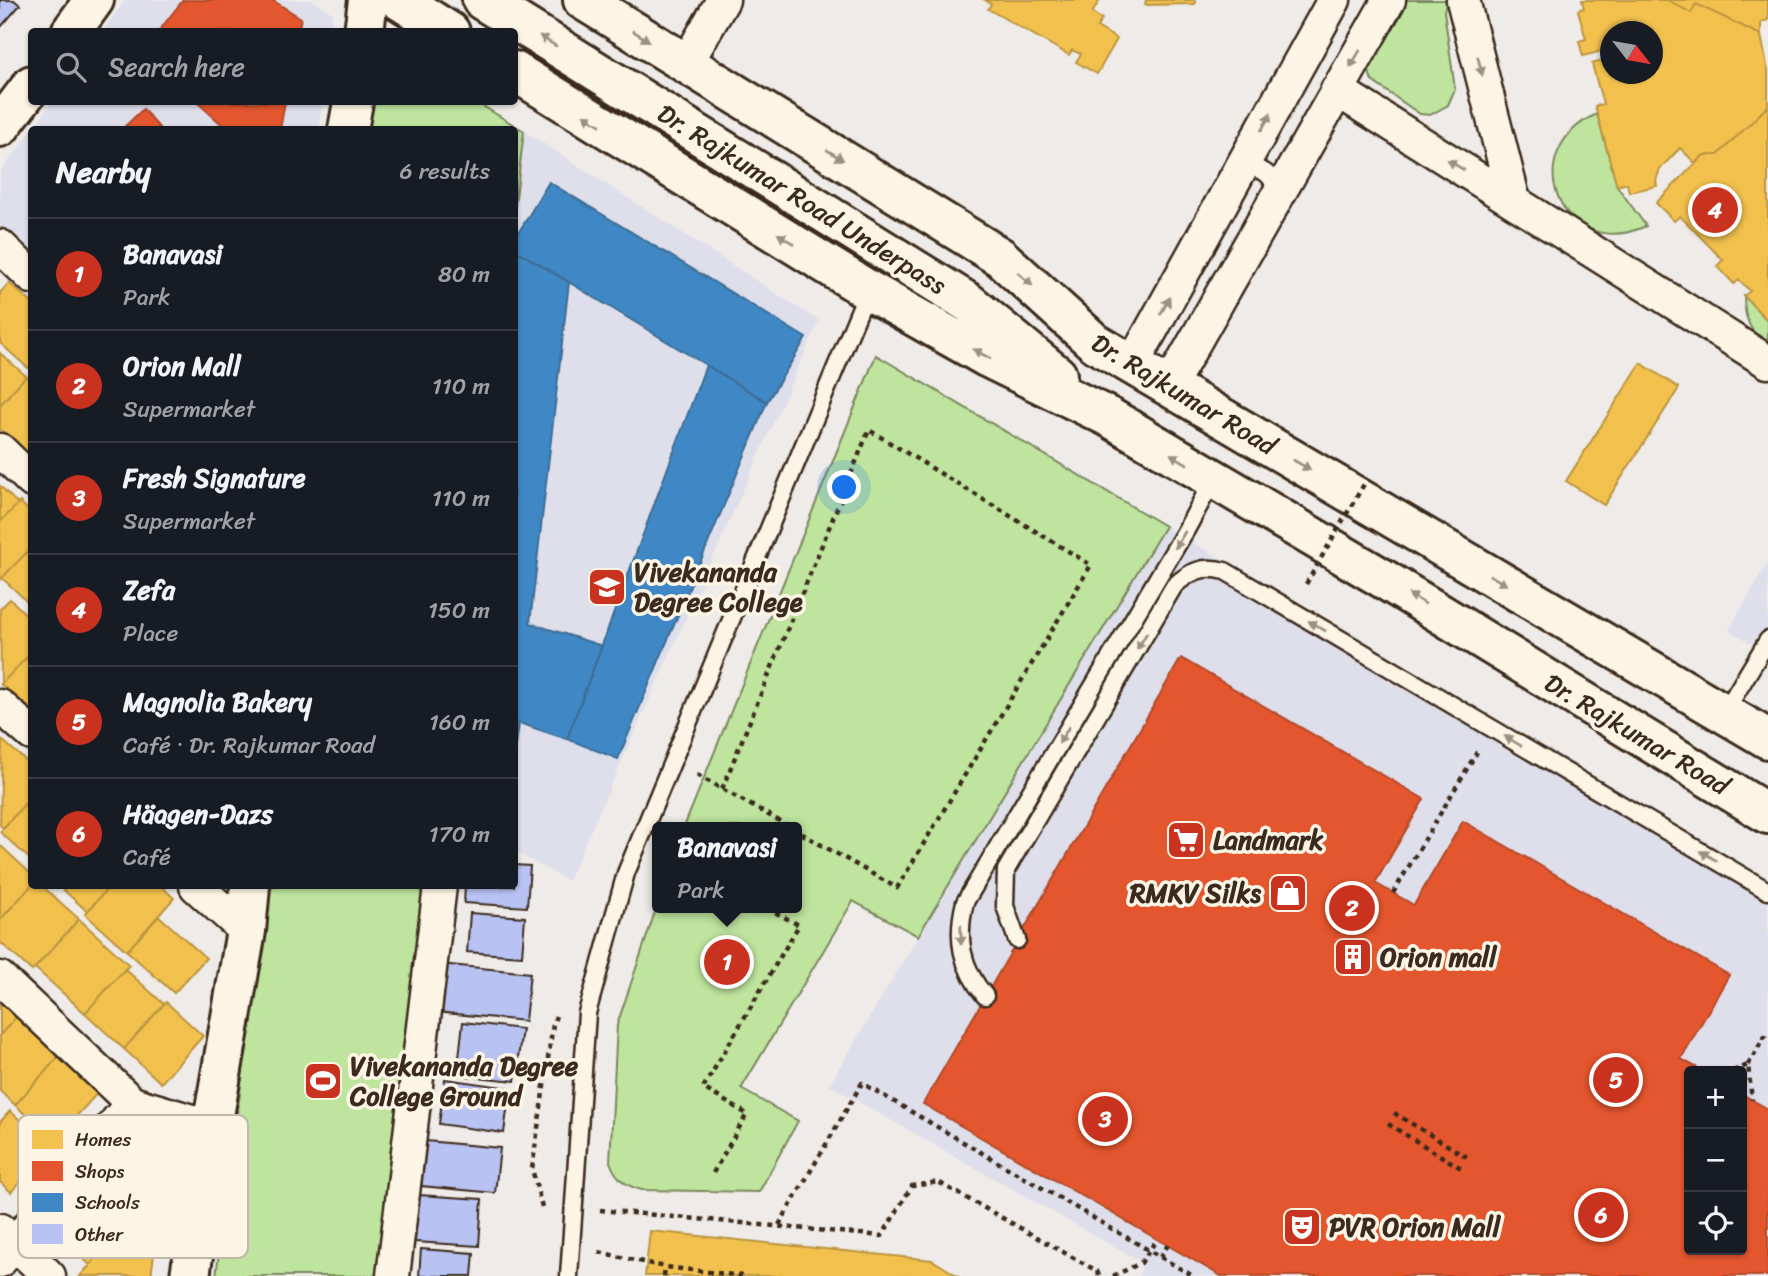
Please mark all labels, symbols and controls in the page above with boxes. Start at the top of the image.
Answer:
north arrow [1600,21,1663,84]
search box [28,28,518,105]
one-way arrow [631,29,651,42]
one-way arrow [538,35,557,48]
text: Search here [108,44,245,90]
icon: search [52,48,90,86]
one-way arrow [1349,50,1361,69]
one-way arrow [1475,55,1486,77]
street label: Dr. Rajkumar Road Underpass [648,91,956,307]
one-way arrow [583,113,602,126]
one-way arrow [1260,113,1272,132]
text: Nearby [56,145,151,199]
one-way arrow [825,149,844,162]
text: 6 results [400,151,490,192]
one-way arrow [1447,158,1466,171]
pin: 4 [1692,184,1738,236]
text: Banavasi [123,231,223,277]
one-way arrow [776,233,795,246]
text: 1 [74,254,84,295]
text: 80 m [438,254,490,295]
one-way arrow [1016,271,1033,287]
text: Park [123,277,170,318]
one-way arrow [1159,296,1171,315]
street label: Dr. Rajkumar Road [1082,320,1288,469]
text: Orion Mall [123,343,241,389]
one-way arrow [972,349,992,360]
text: 2 [72,366,86,407]
text: 110 m [432,366,490,407]
text: Supermarket [123,389,255,430]
one-way arrow [1169,453,1188,466]
text: Fresh Signature [123,455,306,501]
one-way arrow [1292,459,1311,471]
your location [827,470,861,504]
text: 3 [73,478,85,519]
text: 110 m [432,478,490,519]
text: Supermarket [123,501,255,542]
one-way arrow [1174,530,1187,549]
place label: Vivekananda Degree College [634,549,803,625]
school or university icon: Vivekananda Degree College [586,566,628,608]
text: Zefa [123,567,175,613]
one-way arrow [1488,574,1507,587]
text: 4 [72,590,86,631]
text: 150 m [428,590,490,631]
one-way arrow [1408,593,1427,606]
text: Place [123,613,178,654]
one-way arrow [1308,619,1327,632]
one-way arrow [1136,631,1148,650]
street label: Dr. Rajkumar Road [1535,660,1741,809]
text: Magnolia Bakery [123,679,312,725]
text: 5 [72,702,86,743]
text: 160 m [429,702,490,743]
text: Café · Dr. Rajkumar Road [123,725,375,766]
one-way arrow [1058,726,1070,745]
one-way arrow [1504,735,1523,747]
text: Häagen-Dazs [123,791,273,837]
text: 6 [72,814,86,855]
text: 170 m [429,814,490,855]
place label: Landmark [1213,817,1323,863]
supermarket icon: Landmark [1165,819,1207,861]
popup [652,822,802,913]
text: Banavasi [677,824,777,870]
text: Café [123,837,171,878]
one-way arrow [1700,850,1719,863]
text: Park [677,870,724,911]
place label: RMKV Silks [1129,870,1262,916]
shop icon: RMKV Silks [1267,872,1309,914]
pin: 2 [1329,882,1375,934]
one-way arrow [955,924,966,946]
place label: Orion mall [1380,934,1498,980]
pin: 1 [704,936,750,988]
building icon: Orion mall [1332,936,1374,978]
place label: Vivekananda Degree College Ground [349,1043,579,1119]
pin: 5 [1593,1054,1639,1106]
sports icon: Vivekananda Degree College Ground [302,1060,344,1102]
map controls [1684,1066,1747,1255]
button: + [1684,1066,1747,1129]
pin: 3 [1082,1093,1128,1145]
legend [18,1115,248,1258]
text: Homes [75,1123,131,1156]
button: − [1684,1129,1747,1192]
text: Shops [75,1155,125,1188]
text: Schools [75,1186,140,1219]
pin: 6 [1578,1189,1624,1241]
button: locate [1684,1192,1747,1255]
place label: PVR Orion Mall [1329,1204,1502,1250]
theatre icon: PVR Orion Mall [1281,1206,1323,1248]
text: Other [75,1218,124,1251]

